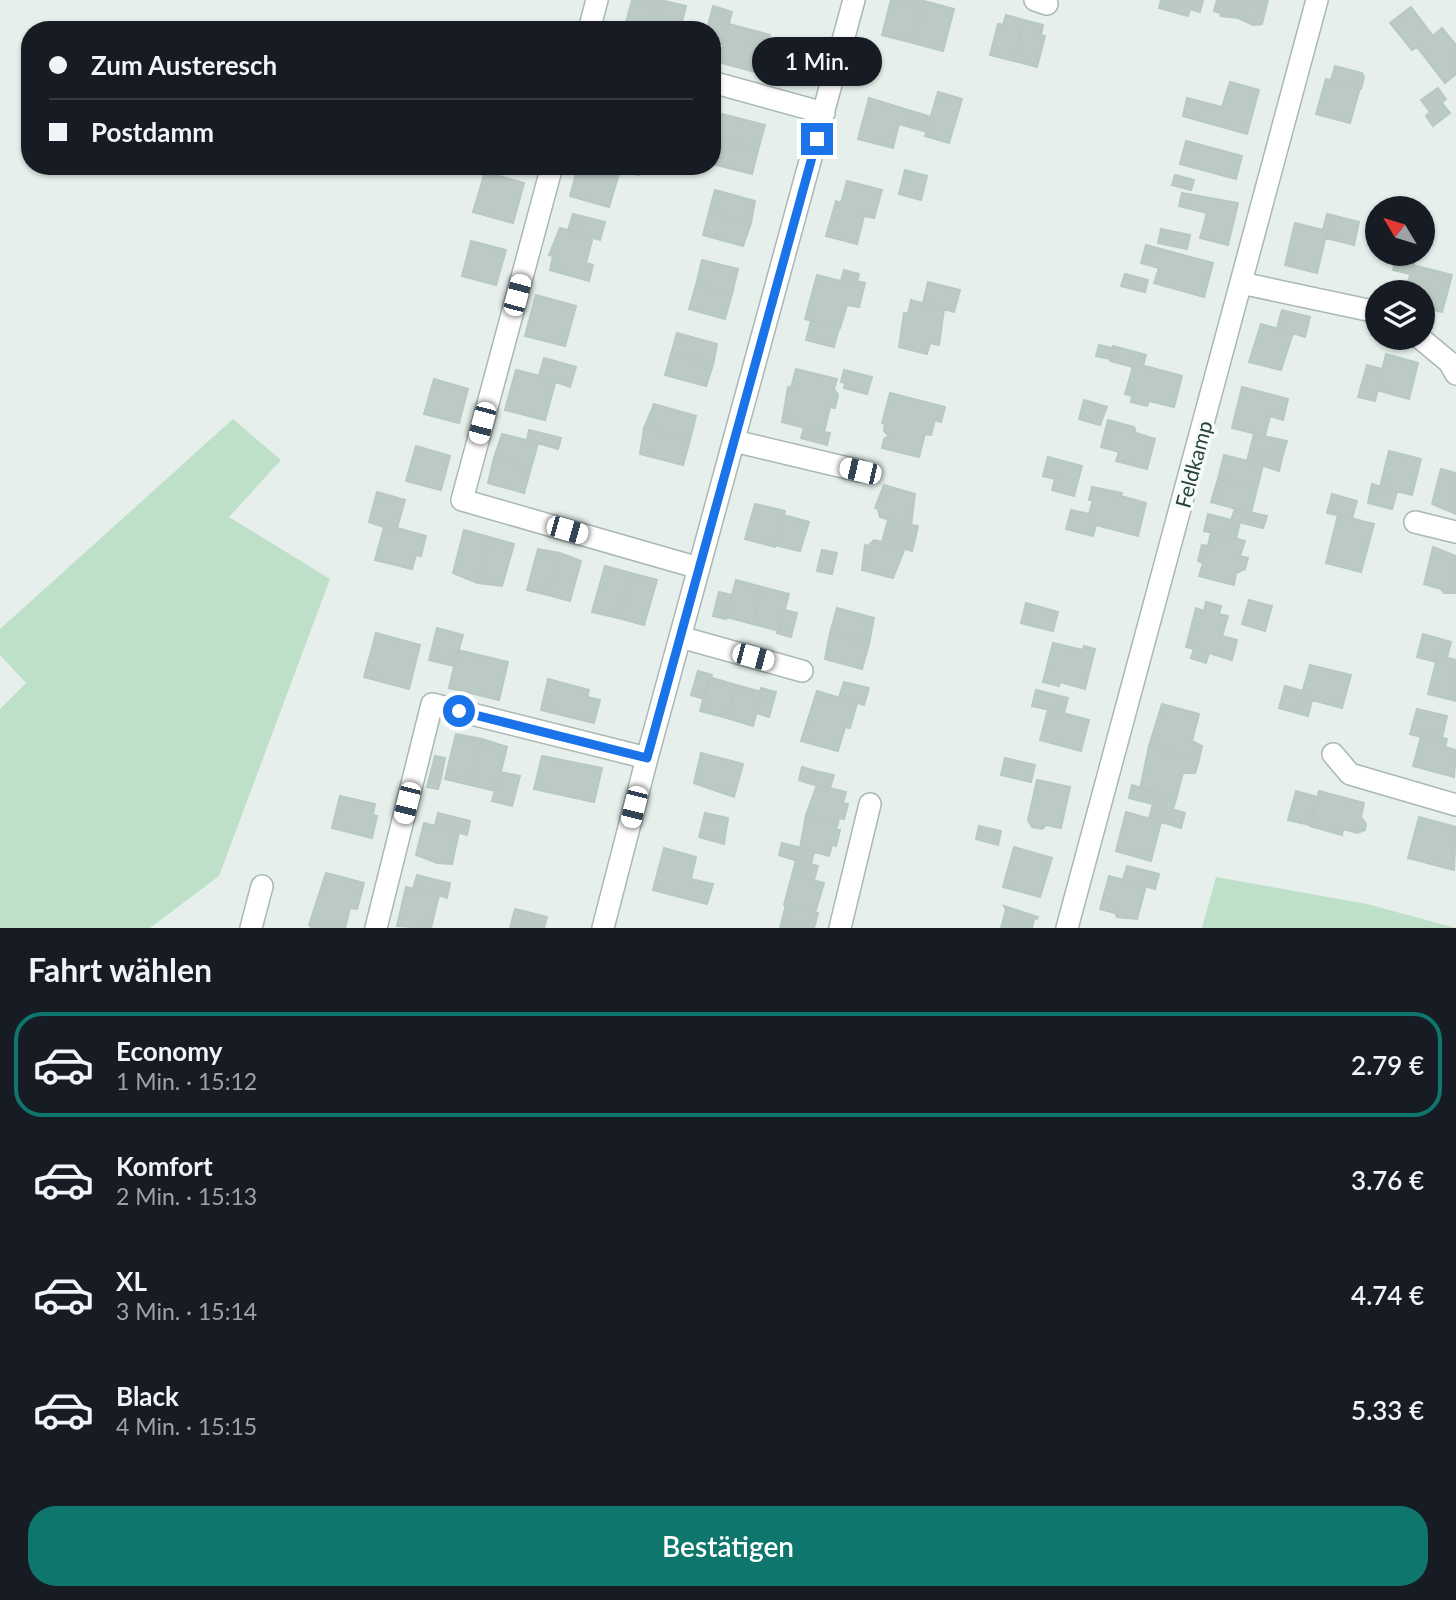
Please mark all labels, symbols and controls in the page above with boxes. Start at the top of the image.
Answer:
callout: 1 Min. [752,38,882,86]
text: 1 Min. [785,47,849,75]
text: Zum Austeresch [91,49,277,81]
text: Postdamm [91,116,214,148]
route end [801,123,833,155]
north arrow [1365,196,1435,266]
map controls [1365,196,1435,350]
car [502,272,533,318]
button: layers [1365,280,1435,350]
car [467,400,498,446]
street label: Feldkamp [1169,418,1217,510]
car [838,456,883,486]
car [544,514,591,546]
car [730,641,777,673]
route start [443,695,475,727]
car [392,780,423,826]
car [619,784,650,830]
text: Fahrt wählen [28,950,212,989]
icon: car [32,1033,95,1096]
text: Economy [116,1035,222,1067]
text: 2.79 € [1351,1049,1424,1081]
text: 1 Min. · 15:12 [116,1067,257,1095]
icon: car [32,1148,95,1211]
text: Komfort [116,1150,213,1182]
text: 3.76 € [1351,1164,1424,1196]
text: 2 Min. · 15:13 [116,1182,257,1210]
icon: car [32,1263,95,1326]
text: XL [116,1265,147,1297]
text: 4.74 € [1351,1279,1424,1311]
text: 3 Min. · 15:14 [116,1297,257,1325]
icon: car [32,1378,95,1441]
text: Black [116,1380,179,1412]
text: 5.33 € [1351,1394,1424,1426]
text: 4 Min. · 15:15 [116,1412,257,1440]
button: Bestätigen [28,1506,1428,1586]

